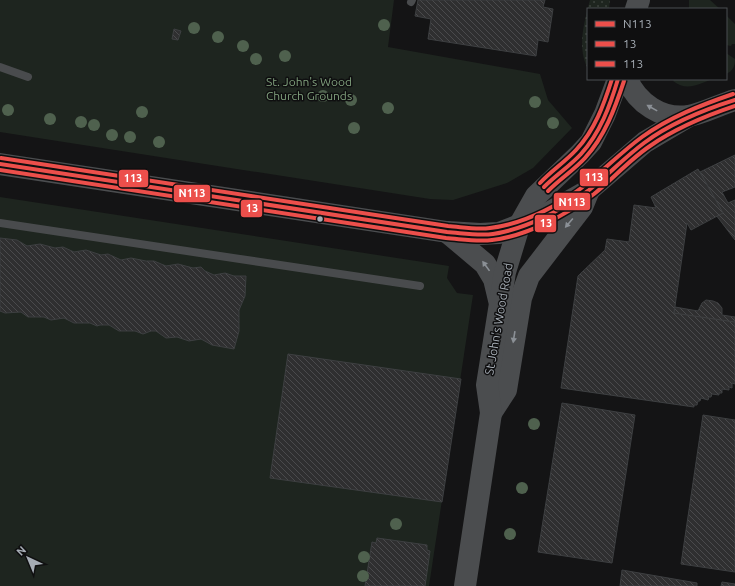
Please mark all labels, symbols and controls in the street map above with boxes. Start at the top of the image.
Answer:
legend [587,8,727,80]
text: N113 [623,17,652,30]
text: 13 [623,37,637,50]
text: 113 [623,57,643,70]
park label: St. John's Wood Church Grounds [266,75,352,102]
one-way arrow [646,105,658,111]
line badge: 113 [579,168,609,187]
line badge: 113 [118,169,149,188]
text: 113 [585,171,603,183]
text: 113 [124,172,142,184]
line badge: N113 [173,184,211,203]
text: N113 [179,187,205,199]
line badge: N113 [553,192,591,211]
text: N113 [559,196,585,208]
line badge: 13 [240,199,263,218]
text: 13 [246,202,258,214]
unlabelled marker [315,214,325,224]
line badge: 13 [534,214,557,233]
text: 13 [540,217,552,229]
one-way arrow [565,218,574,229]
one-way arrow [482,261,490,272]
street label: St John's Wood Road [482,262,515,376]
one-way arrow [511,331,517,344]
north arrow [8,538,48,578]
text: N [14,544,28,558]

